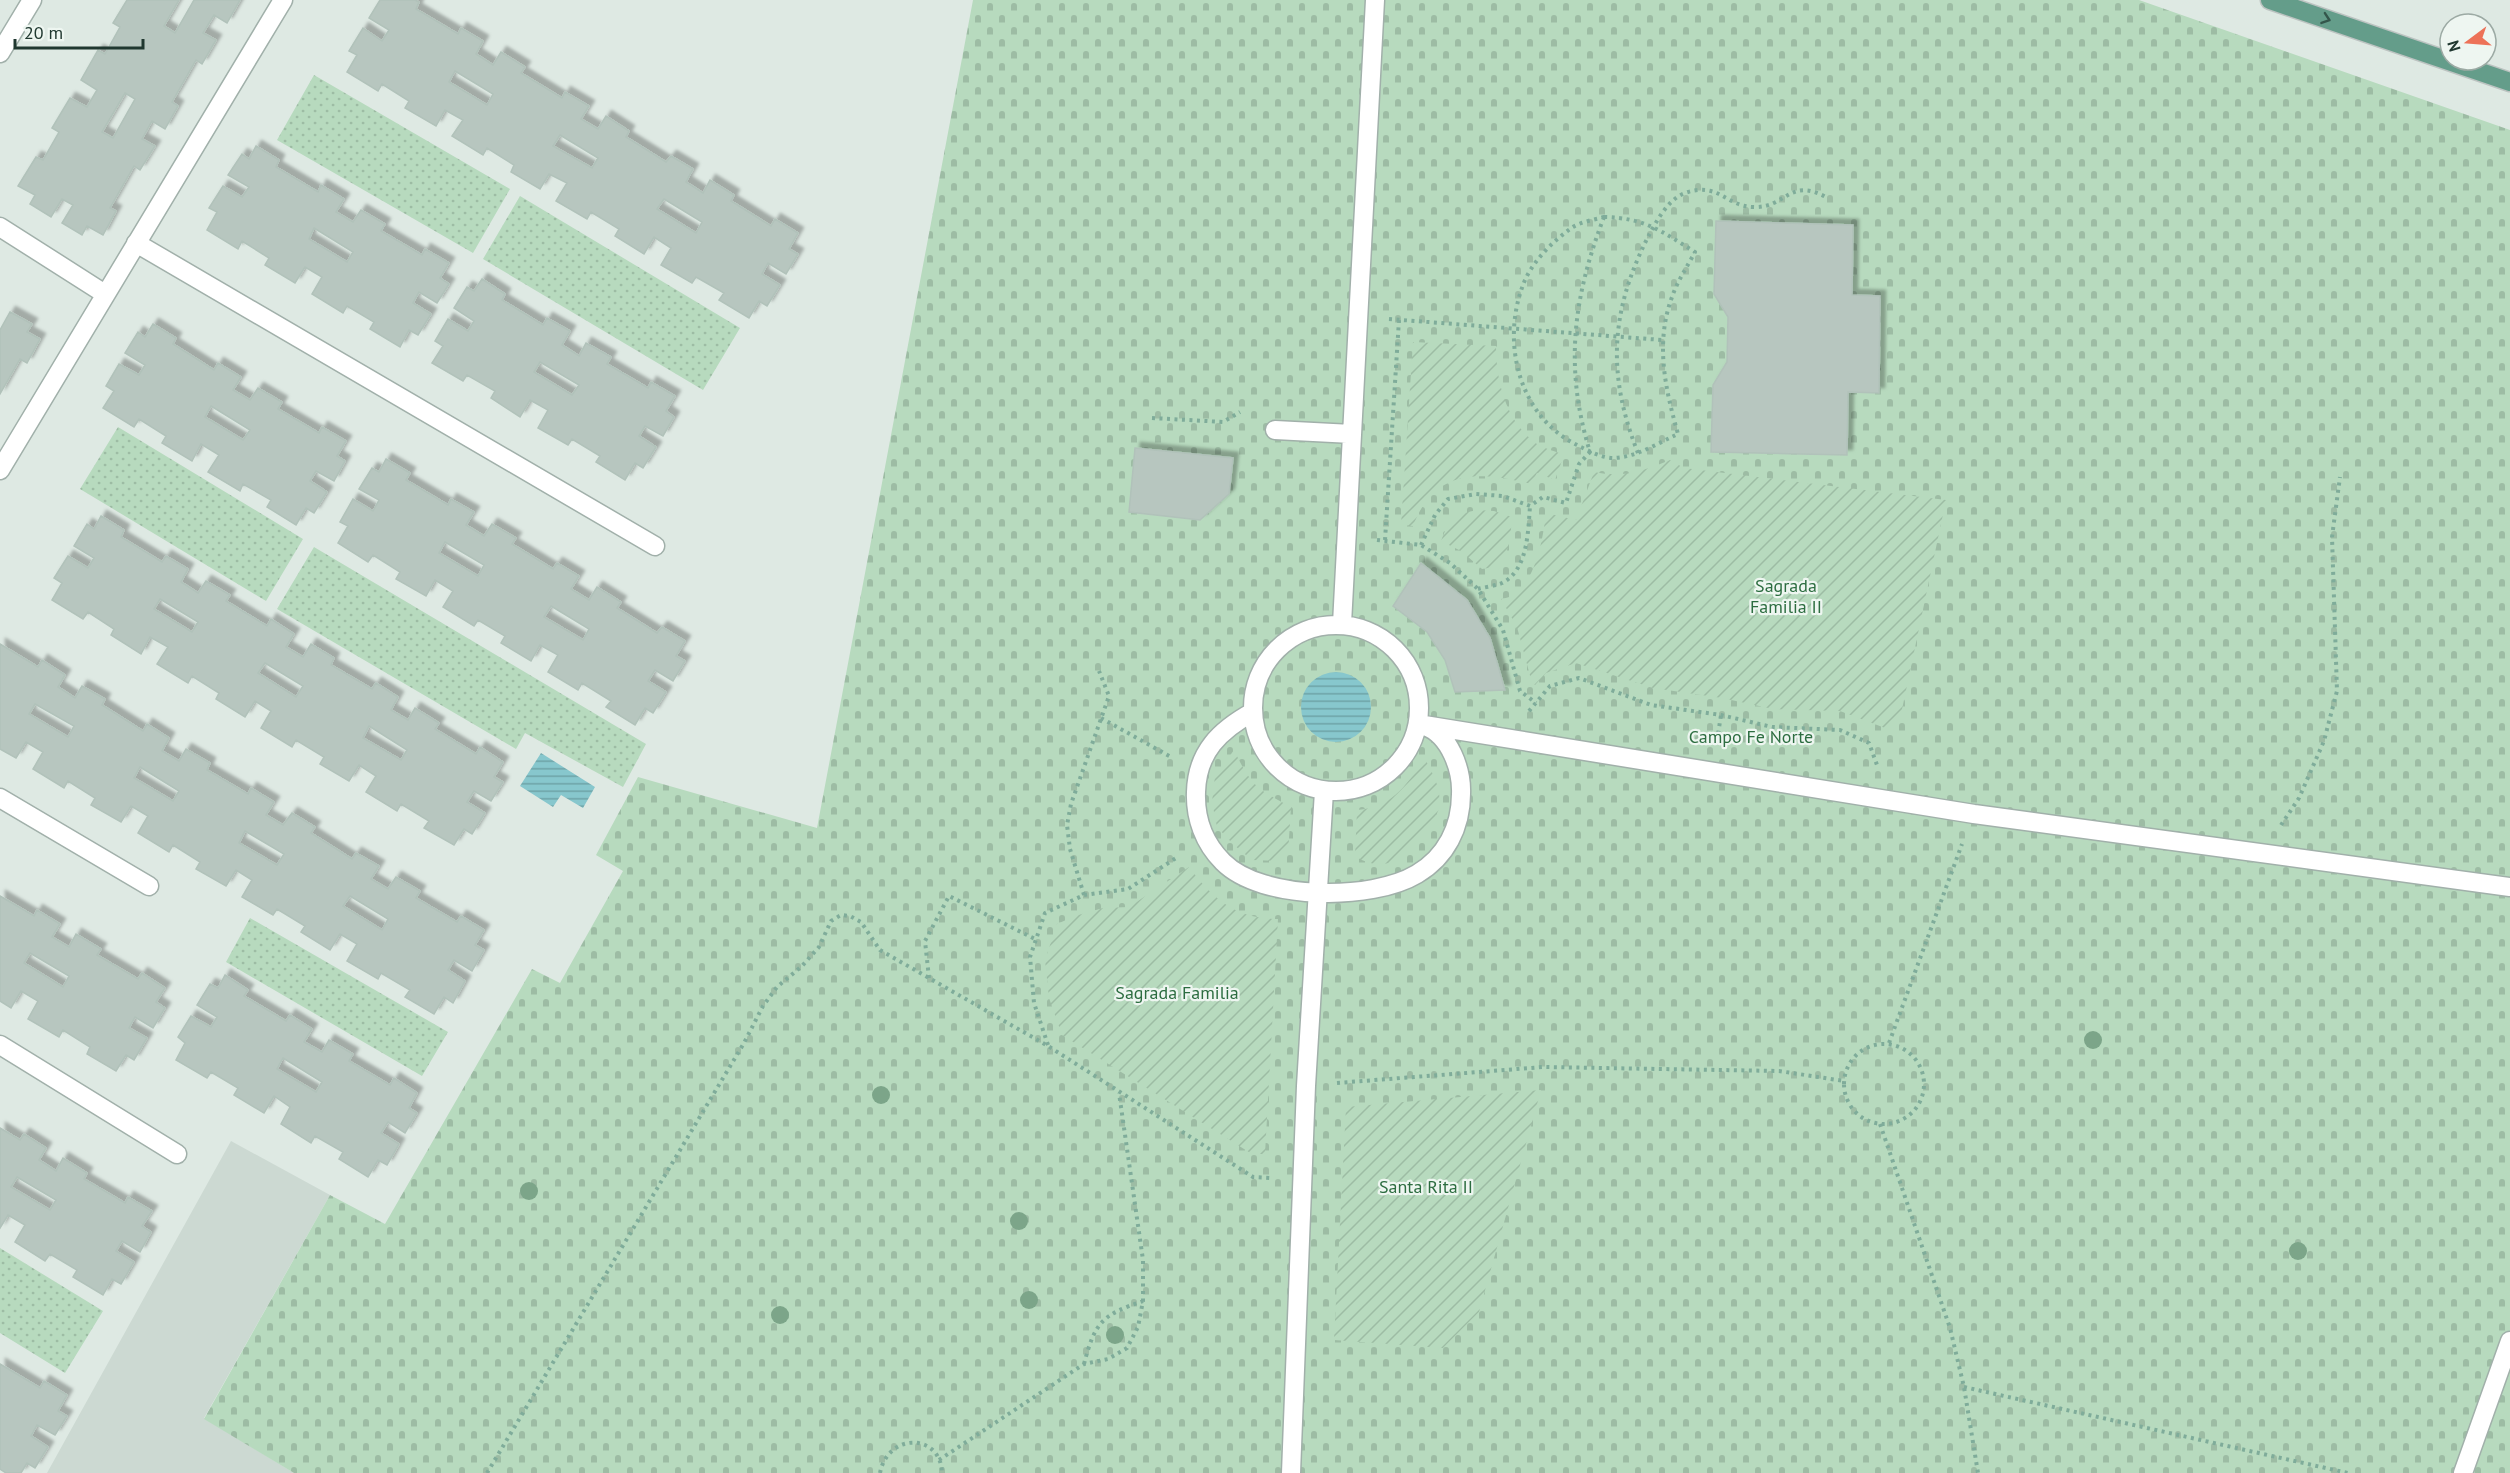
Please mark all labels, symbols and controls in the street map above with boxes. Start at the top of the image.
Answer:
scale bar [15,12,142,50]
one-way arrow [2320,12,2331,24]
north arrow [2438,12,2498,72]
text: 20 m [24,21,63,44]
text: N [2443,38,2465,54]
park label: Sagrada Familia II [1750,574,1822,618]
park label: Campo Fe Norte [1689,725,1813,748]
park label: Sagrada Familia [1115,981,1239,1004]
park label: Santa Rita II [1379,1175,1473,1198]

